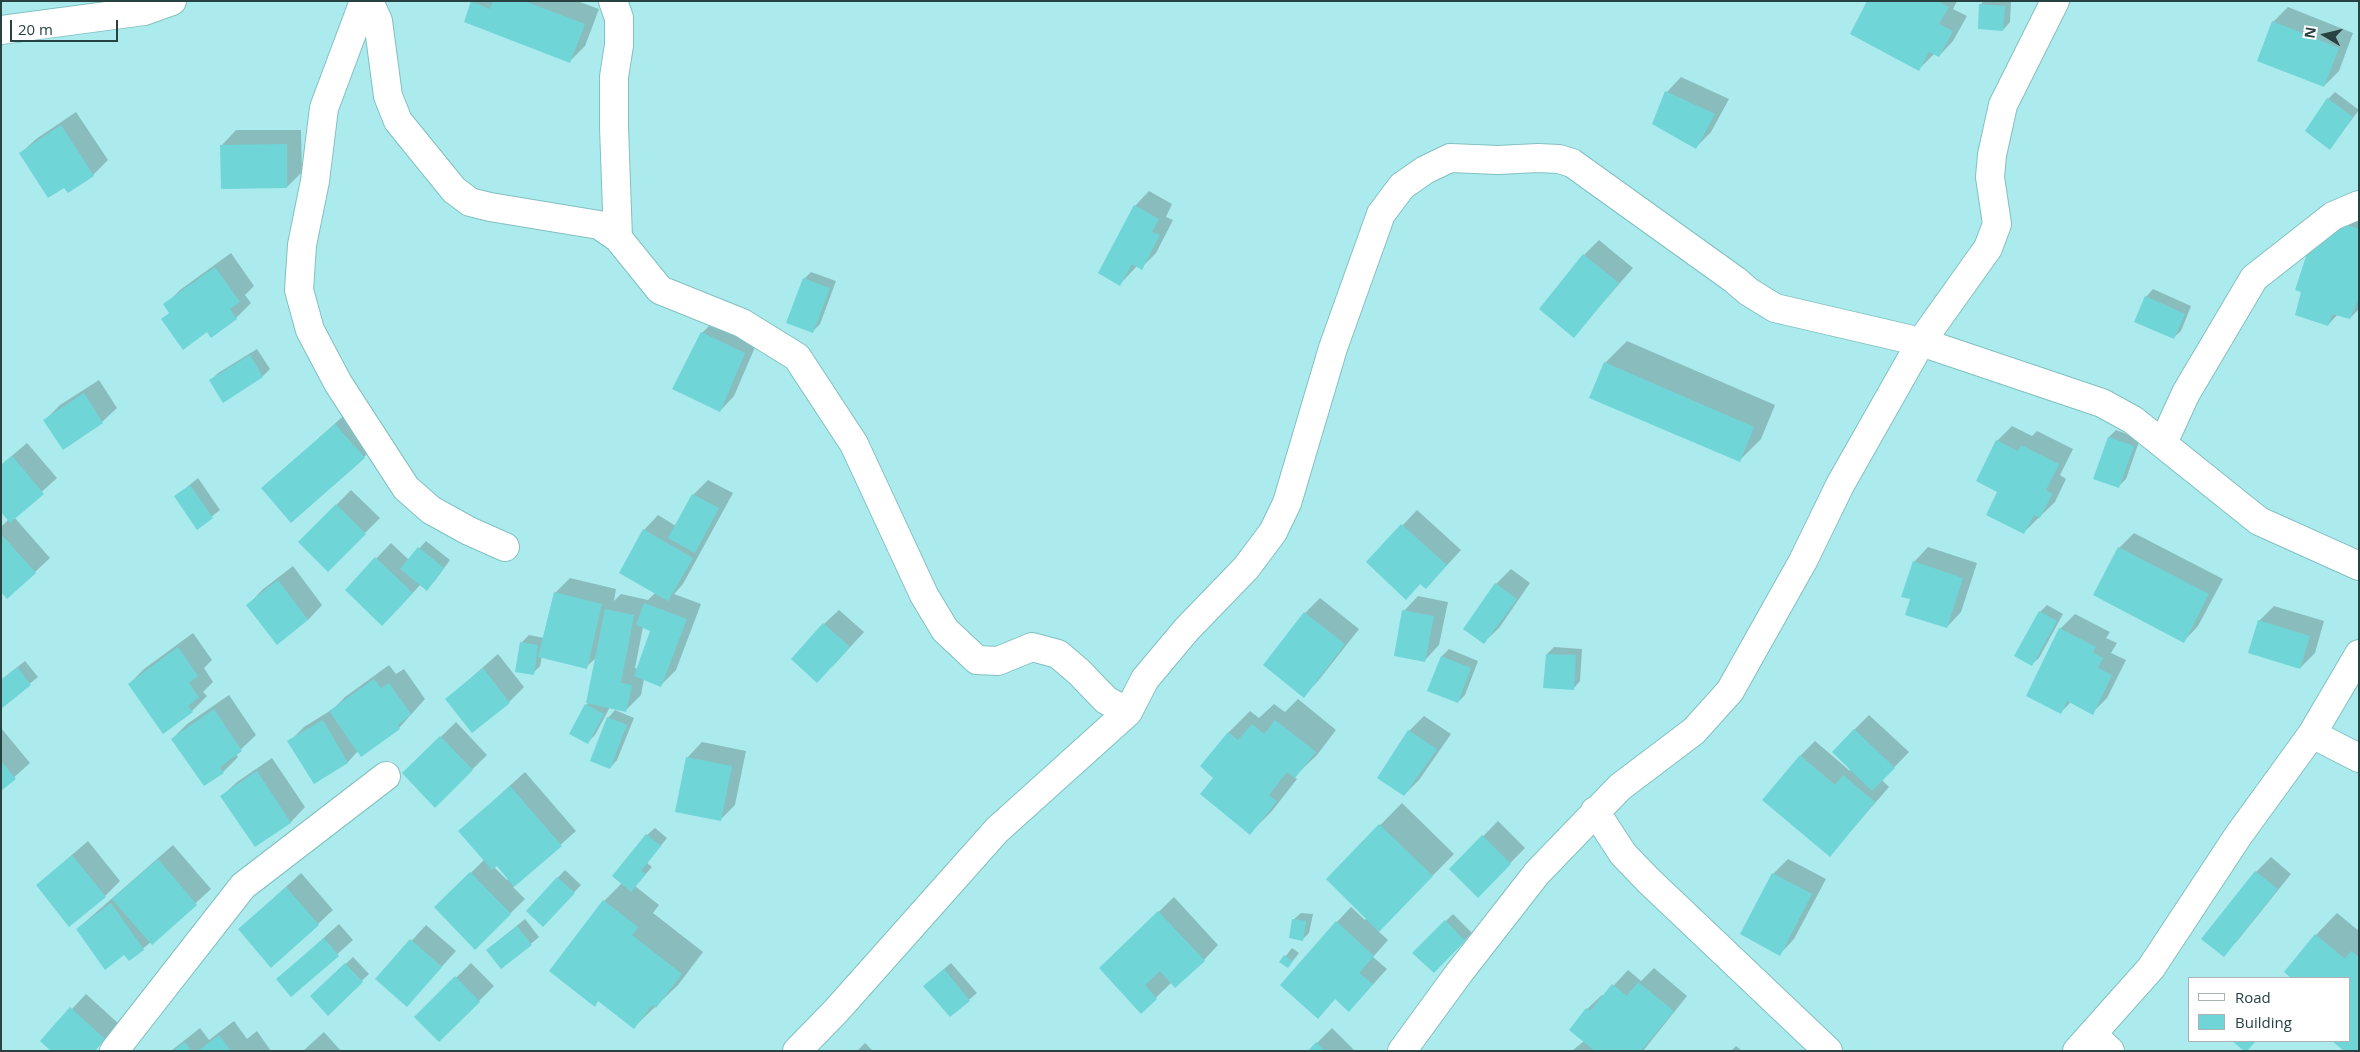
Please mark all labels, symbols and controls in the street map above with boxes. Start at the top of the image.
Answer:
scale bar [12,10,120,42]
north arrow [2300,10,2350,60]
text: 20 m [18,19,53,39]
text: N [2299,25,2320,40]
legend [2188,977,2350,1042]
text: Road [2235,987,2271,1007]
text: Building [2235,1012,2292,1032]

